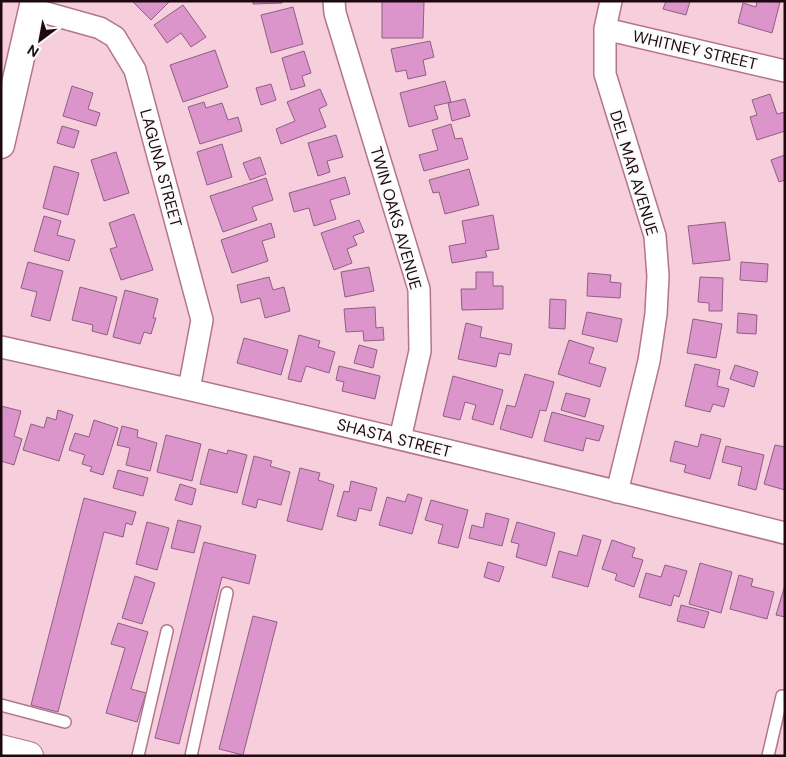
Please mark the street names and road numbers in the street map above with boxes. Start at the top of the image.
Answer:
street label: WHITNEY STREET [631,25,759,75]
street label: LAGUNA STREET [135,107,187,229]
street label: DEL MAR AVENUE [605,108,663,238]
street label: TWIN OAKS AVENUE [366,144,426,292]
street label: SHASTA STREET [335,414,453,462]

